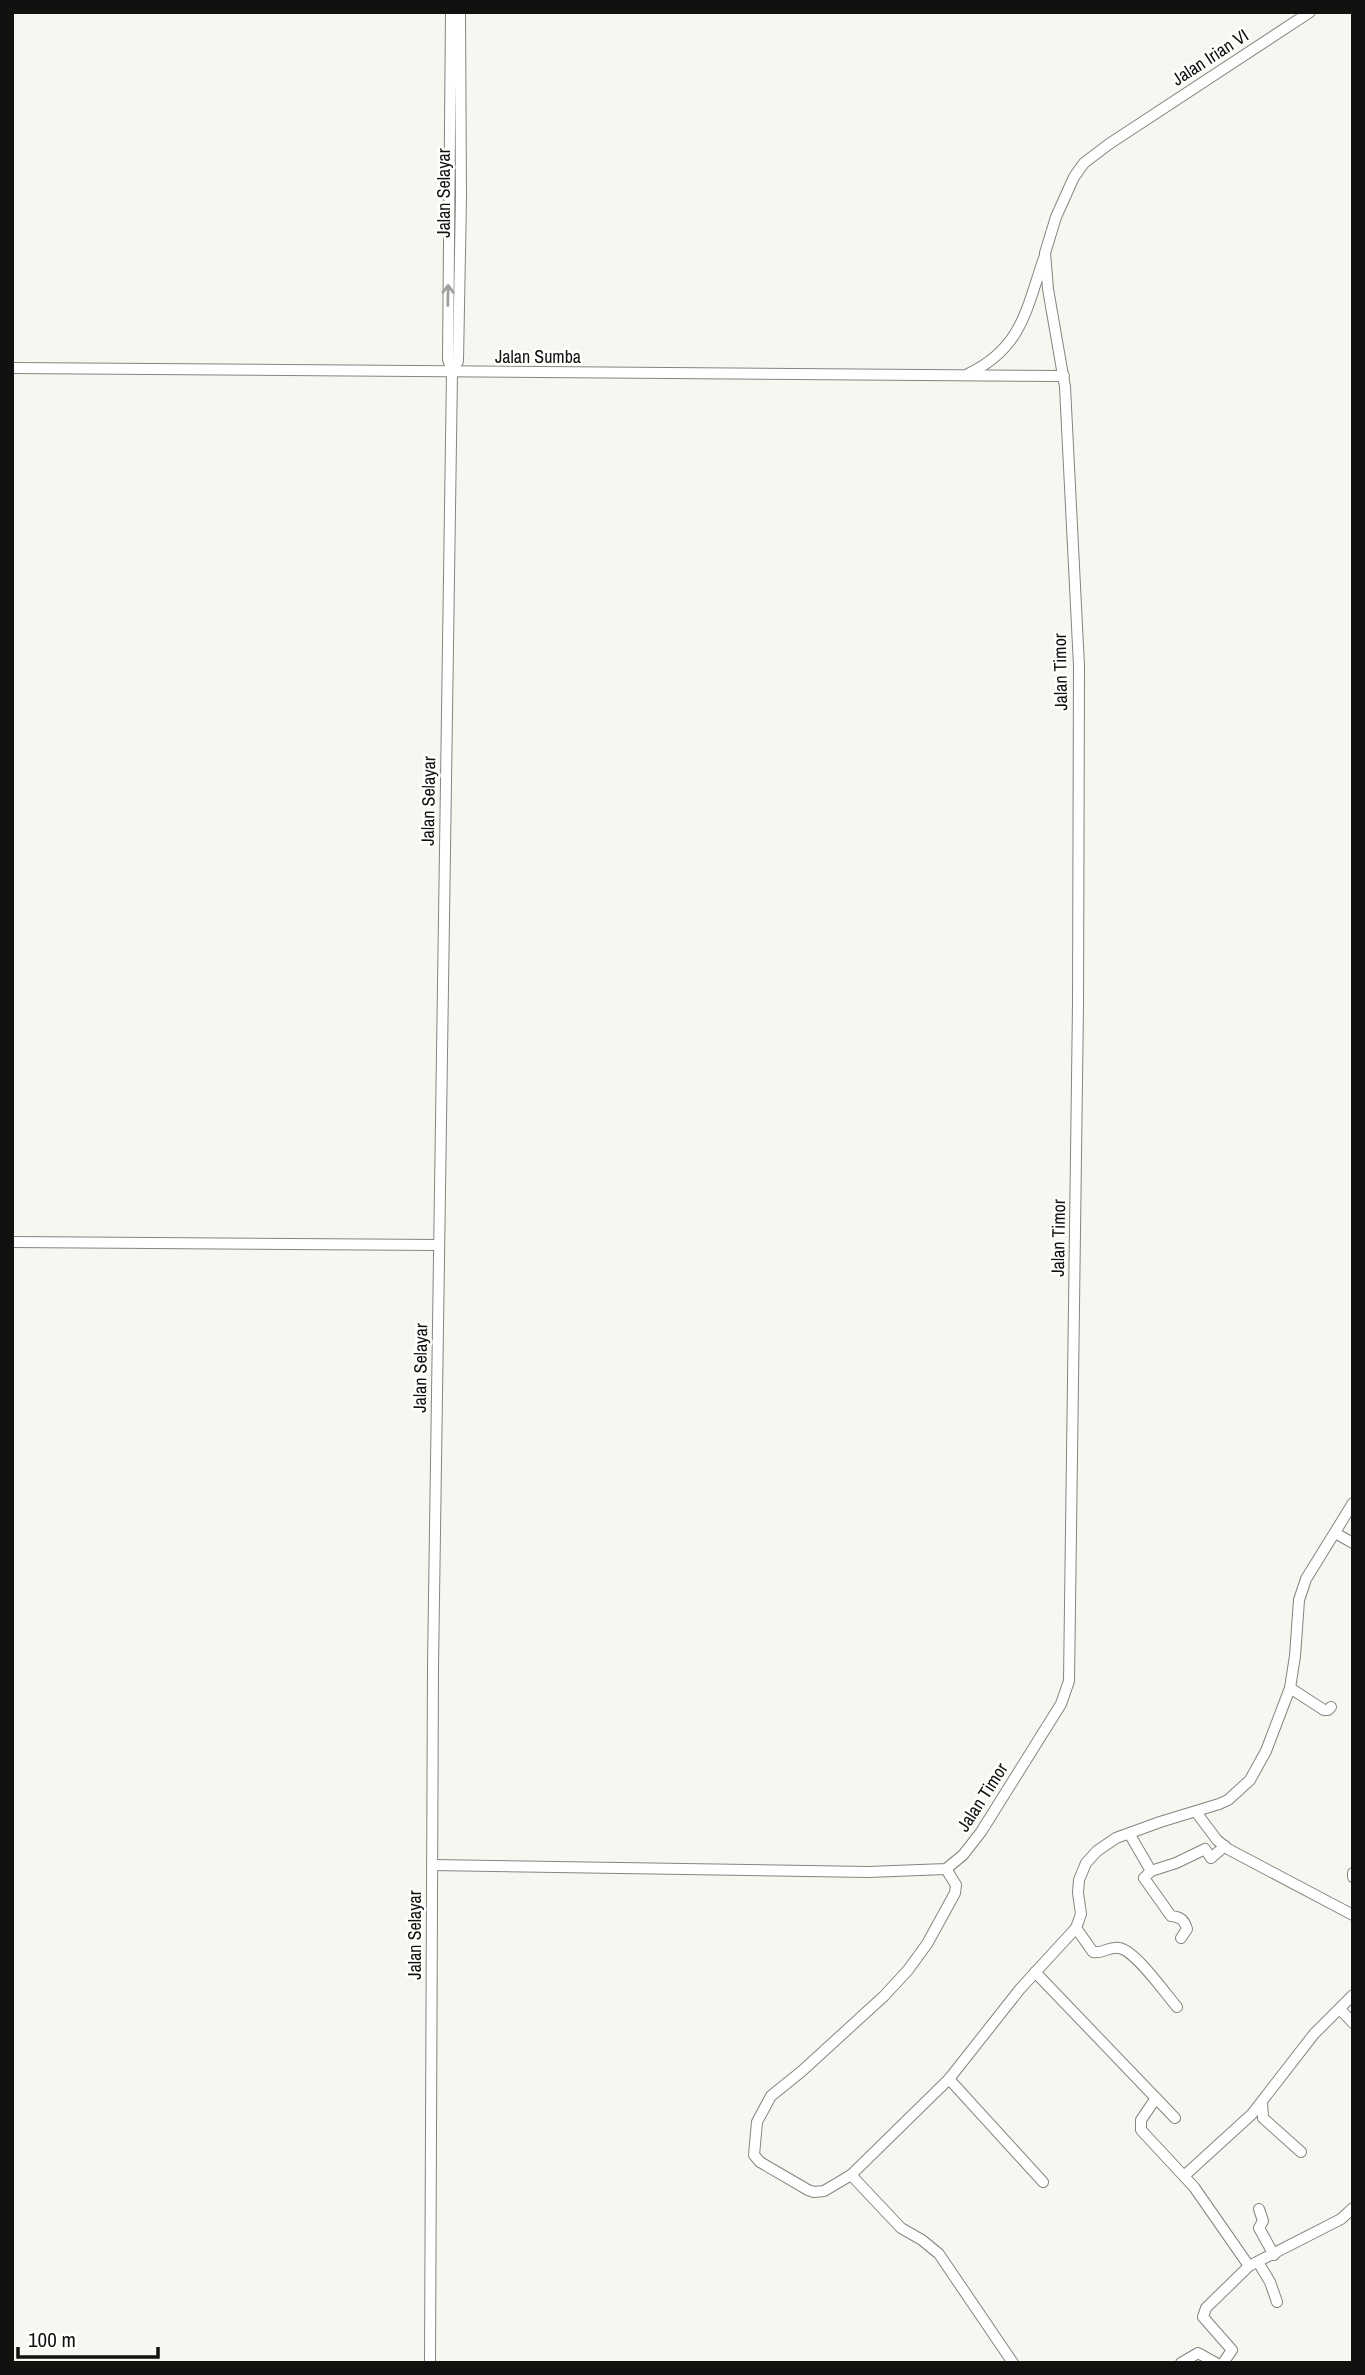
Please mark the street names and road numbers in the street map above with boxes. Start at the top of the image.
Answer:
street label: Jalan Irian VI [1167,23,1253,91]
street label: Jalan Selayar [431,148,456,238]
street label: Jalan Sumba [495,344,581,369]
street label: Jalan Timor [1047,633,1073,711]
street label: Jalan Selayar [415,756,441,846]
street label: Jalan Timor [1045,1199,1071,1277]
street label: Jalan Selayar [407,1323,433,1413]
street label: Jalan Timor [950,1758,1014,1836]
street label: Jalan Selayar [402,1890,427,1980]

